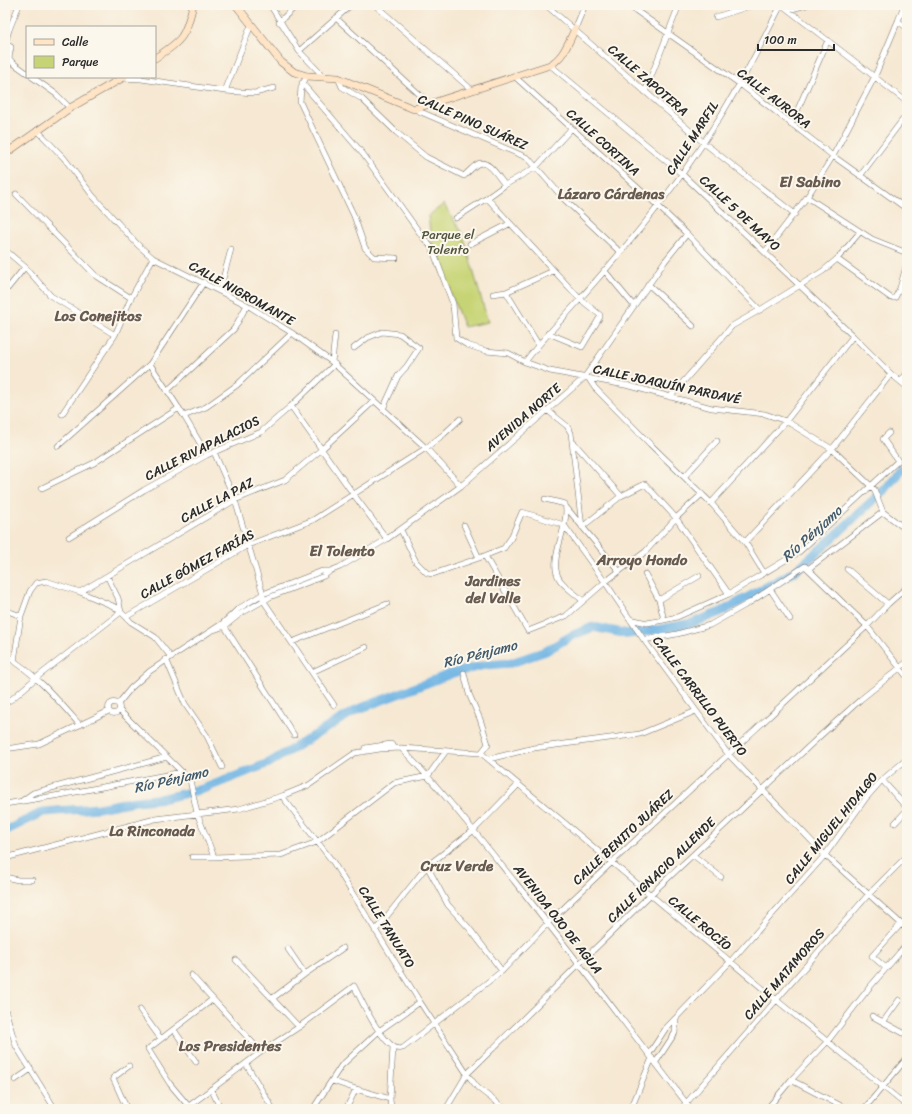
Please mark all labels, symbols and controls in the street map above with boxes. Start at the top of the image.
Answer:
legend [26,26,156,78]
scale bar [758,26,834,52]
text: 100 m [764,29,797,51]
text: Calle [62,31,89,53]
street label: CALLE ZAPOTERA [602,38,694,122]
text: Parque [62,51,99,73]
street label: CALLE AURORA [732,62,816,134]
street label: CALLE PINO SUÁREZ [414,87,532,157]
street label: CALLE MARFIL [659,96,725,180]
street label: CALLE CORTINA [561,102,645,182]
street label: CALLE 5 DE MAYO [694,169,786,257]
district label: El Sabino [779,169,841,195]
district label: Lázaro Cárdenas [558,181,665,207]
park label: Parque el Tolento [421,223,475,261]
street label: CALLE NIGROMANTE [185,254,300,332]
district label: Los Conejitos [54,303,143,329]
street label: CALLE JOAQUÍN PARDAVÉ [591,357,744,411]
street label: AVENIDA NORTE [479,377,567,458]
street label: CALLE RIVAPALACIOS [140,409,264,487]
street label: CALLE LA PAZ [176,471,258,529]
water label: Río Pénjamo [776,499,849,568]
street label: CALLE GÓMEZ FARÍAS [135,523,259,605]
district label: El Tolento [309,538,375,564]
district label: Arroyo Hondo [596,547,688,573]
district label: Jardines del Valle [464,568,522,611]
street label: CALLE CARRILLO PUERTO [647,631,753,761]
water label: Río Pénjamo [440,633,521,675]
water label: Río Pénjamo [131,759,212,801]
street label: CALLE MIGUEL HIDALGO [778,767,884,889]
street label: CALLE BENITO JUÁREZ [567,783,680,891]
street label: CALLE IGNACIO ALLENDE [601,811,722,928]
district label: La Rinconada [109,818,195,844]
district label: Cruz Verde [420,853,494,879]
street label: AVENIDA OJO DE AGUA [507,858,608,979]
street label: CALLE TANUATO [352,881,422,973]
street label: CALLE ROCÍO [663,889,737,957]
street label: CALLE MATAMOROS [737,923,831,1025]
district label: Los Presidentes [179,1033,282,1059]

